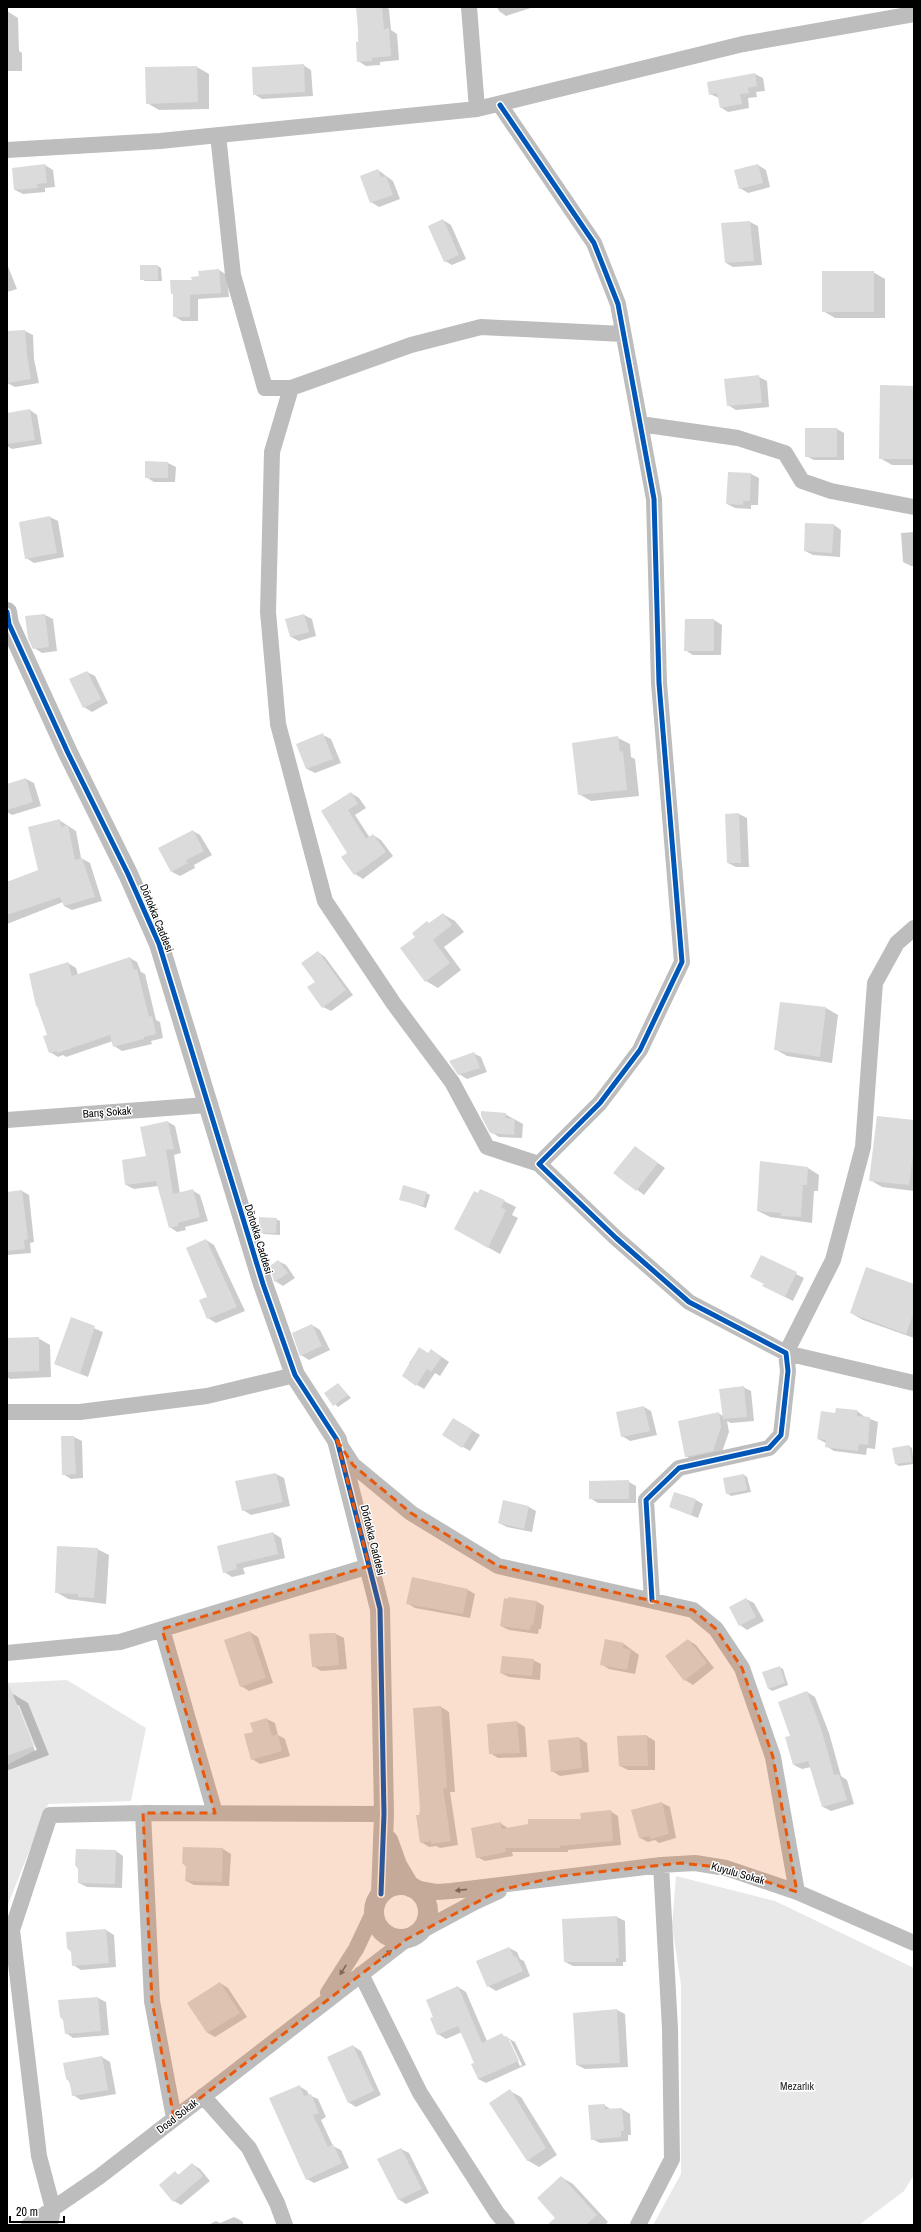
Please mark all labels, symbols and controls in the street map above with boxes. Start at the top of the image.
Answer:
street label: Dörtokka Caddesi [137,882,177,954]
street label: Barış Sokak [82,1103,132,1121]
street label: Dörtokka Caddesi [242,1202,276,1276]
street label: Dörtokka Caddesi [357,1503,389,1577]
street label: Kuyulu Sokak [710,1859,767,1887]
one-way arrow [455,1887,467,1894]
one-way arrow [381,1950,392,1959]
one-way arrow [339,1965,347,1975]
park label: Mezarlık [780,2079,815,2093]
street label: Dosd Sokak [154,2095,201,2136]
scale bar [10,2198,64,2224]
text: 20 m [16,2204,38,2220]

